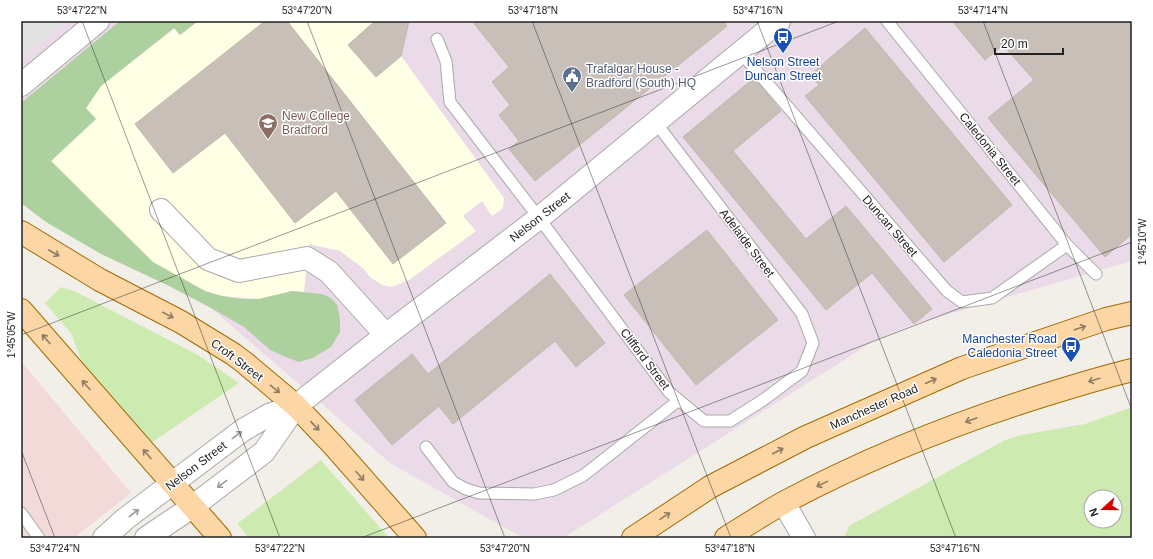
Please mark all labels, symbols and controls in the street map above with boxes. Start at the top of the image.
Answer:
text: 53°47'22"N [57,5,107,16]
text: 53°47'20"N [282,5,332,16]
text: 53°47'18"N [508,5,558,16]
text: 53°47'16"N [733,5,783,16]
text: 53°47'14"N [958,5,1008,16]
bus stop icon: Nelson Street Duncan Street [772,26,794,54]
scale bar [995,30,1063,56]
text: 20 m [1001,37,1028,51]
place label: Nelson Street Duncan Street [745,55,822,83]
place label: Trafalgar House - Bradford (South) HQ [586,62,696,90]
public building icon: Trafalgar House - Bradford (South) HQ [561,65,583,93]
place label: New College Bradford [282,109,350,137]
street label: Caledonia Street [956,110,1024,189]
school or university icon: New College Bradford [257,112,279,140]
street label: Nelson Street [507,189,573,245]
street label: Duncan Street [860,192,921,260]
street label: Adelaide Street [717,206,778,281]
text: 1°45'10"W [1137,218,1148,265]
one-way arrow [48,249,59,257]
text: 1°45'05"W [6,311,17,358]
one-way arrow [162,312,174,319]
one-way arrow [1073,324,1086,331]
street label: Clifford Street [617,326,673,393]
place label: Manchester Road Caledonia Street [962,332,1058,360]
one-way arrow [42,334,51,344]
bus stop icon: Manchester Road Caledonia Street [1060,335,1082,363]
street label: Croft Street [208,336,266,384]
one-way arrow [925,377,937,384]
one-way arrow [1088,377,1101,384]
one-way arrow [82,380,91,390]
street label: Manchester Road [828,381,920,433]
one-way arrow [269,384,280,393]
one-way arrow [965,416,977,424]
one-way arrow [310,421,320,431]
one-way arrow [232,431,243,439]
street label: Nelson Street [163,438,230,493]
one-way arrow [772,447,784,455]
one-way arrow [142,449,151,459]
one-way arrow [355,470,364,481]
one-way arrow [216,480,227,488]
one-way arrow [817,481,829,488]
north arrow [1083,489,1123,529]
text: N [1087,507,1101,518]
one-way arrow [128,508,139,517]
one-way arrow [660,512,671,520]
text: 53°47'24"N [30,543,80,554]
text: 53°47'22"N [255,543,305,554]
text: 53°47'20"N [480,543,530,554]
text: 53°47'18"N [705,543,755,554]
text: 53°47'16"N [930,543,980,554]

